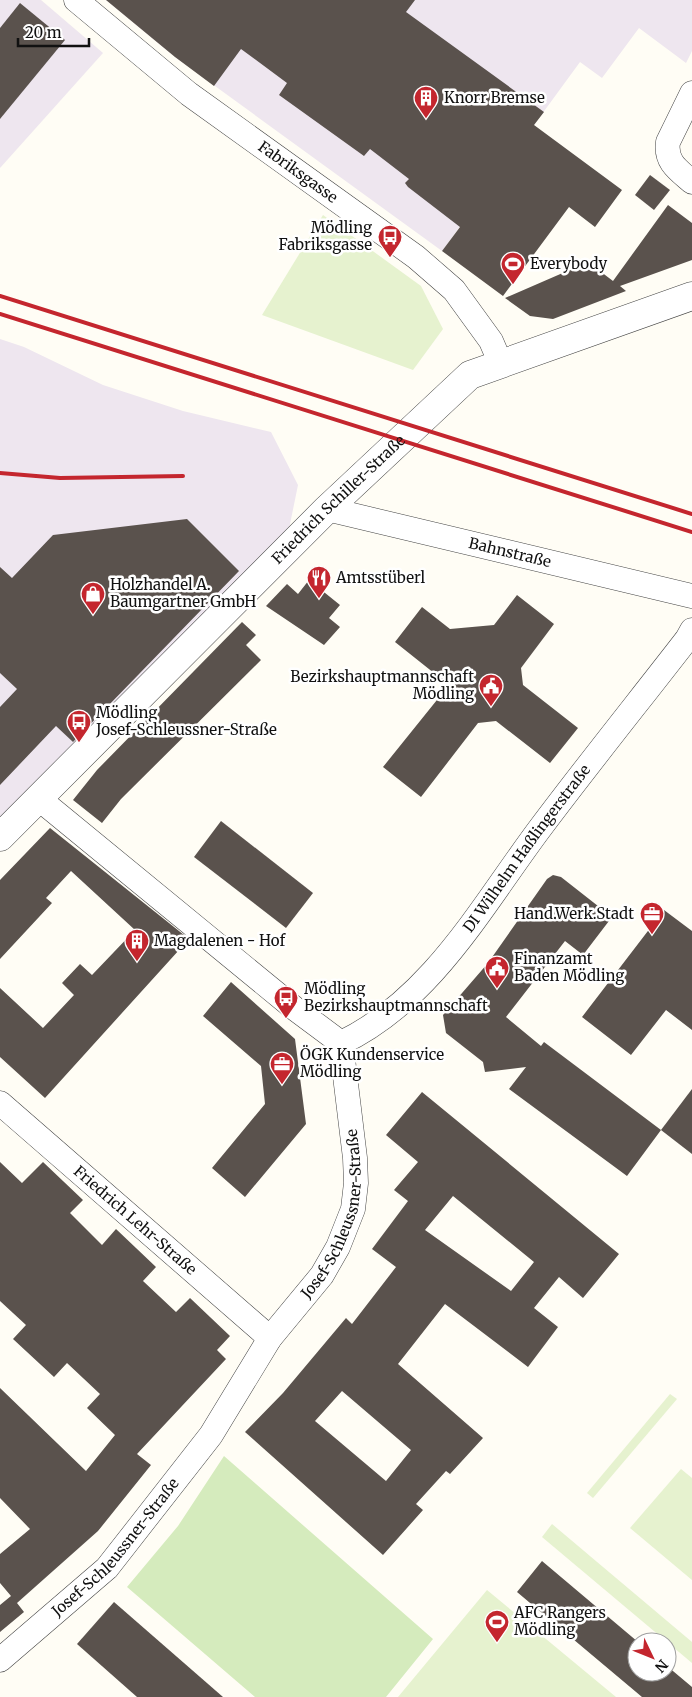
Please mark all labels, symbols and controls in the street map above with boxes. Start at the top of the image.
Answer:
scale bar [18,15,89,47]
text: 20 m [25,23,62,42]
building icon: Knorr Bremse [413,85,439,119]
place label: Knorr Bremse [444,88,545,107]
street label: Fabriksgasse [255,137,342,207]
place label: Mödling Fabriksgasse [279,218,372,254]
bus stop icon: Mödling Fabriksgasse [377,224,403,258]
sports icon: Everybody [500,251,526,285]
place label: Everybody [530,254,607,273]
street label: Friedrich Schiller-Straße [268,431,409,568]
street label: Bahnstraße [467,533,553,571]
restaurant icon: Amtsstüberl [306,565,332,599]
place label: Amtsstüberl [335,568,425,587]
place label: Holzhandel A. Baumgartner GmbH [110,575,256,611]
shop icon: Holzhandel A. Baumgartner GmbH [80,581,106,615]
place label: Bezirkshauptmannschaft Mödling [290,667,474,703]
public building icon: Bezirkshauptmannschaft Mödling [478,673,504,707]
place label: Mödling Josef-Schleussner-Straße [95,703,277,739]
bus stop icon: Mödling Josef-Schleussner-Straße [66,709,92,743]
street label: DI Wilhelm Haßlingerstraße [459,760,594,936]
office icon: Hand.Werk.Stadt [639,901,665,935]
place label: Hand.Werk.Stadt [514,904,634,923]
building icon: Magdalenen - Hof [124,928,150,962]
place label: Magdalenen - Hof [154,931,286,950]
place label: Finanzamt Baden Mödling [514,949,624,985]
public building icon: Finanzamt Baden Mödling [484,955,510,989]
place label: Mödling Bezirkshauptmannschaft [304,979,488,1015]
bus stop icon: Mödling Bezirkshauptmannschaft [273,985,299,1019]
place label: ÖGK Kundenservice Mödling [300,1044,444,1081]
office icon: ÖGK Kundenservice Mödling [269,1051,295,1085]
street label: Josef-Schleussner-Straße [296,1128,365,1303]
street label: Friedrich Lehr-Straße [70,1161,201,1279]
street label: Josef-Schleussner-Straße [47,1474,183,1621]
place label: AFC Rangers Mödling [513,1603,606,1639]
sports icon: AFC Rangers Mödling [484,1609,510,1643]
north arrow [627,1632,677,1682]
text: N [651,1656,672,1676]

